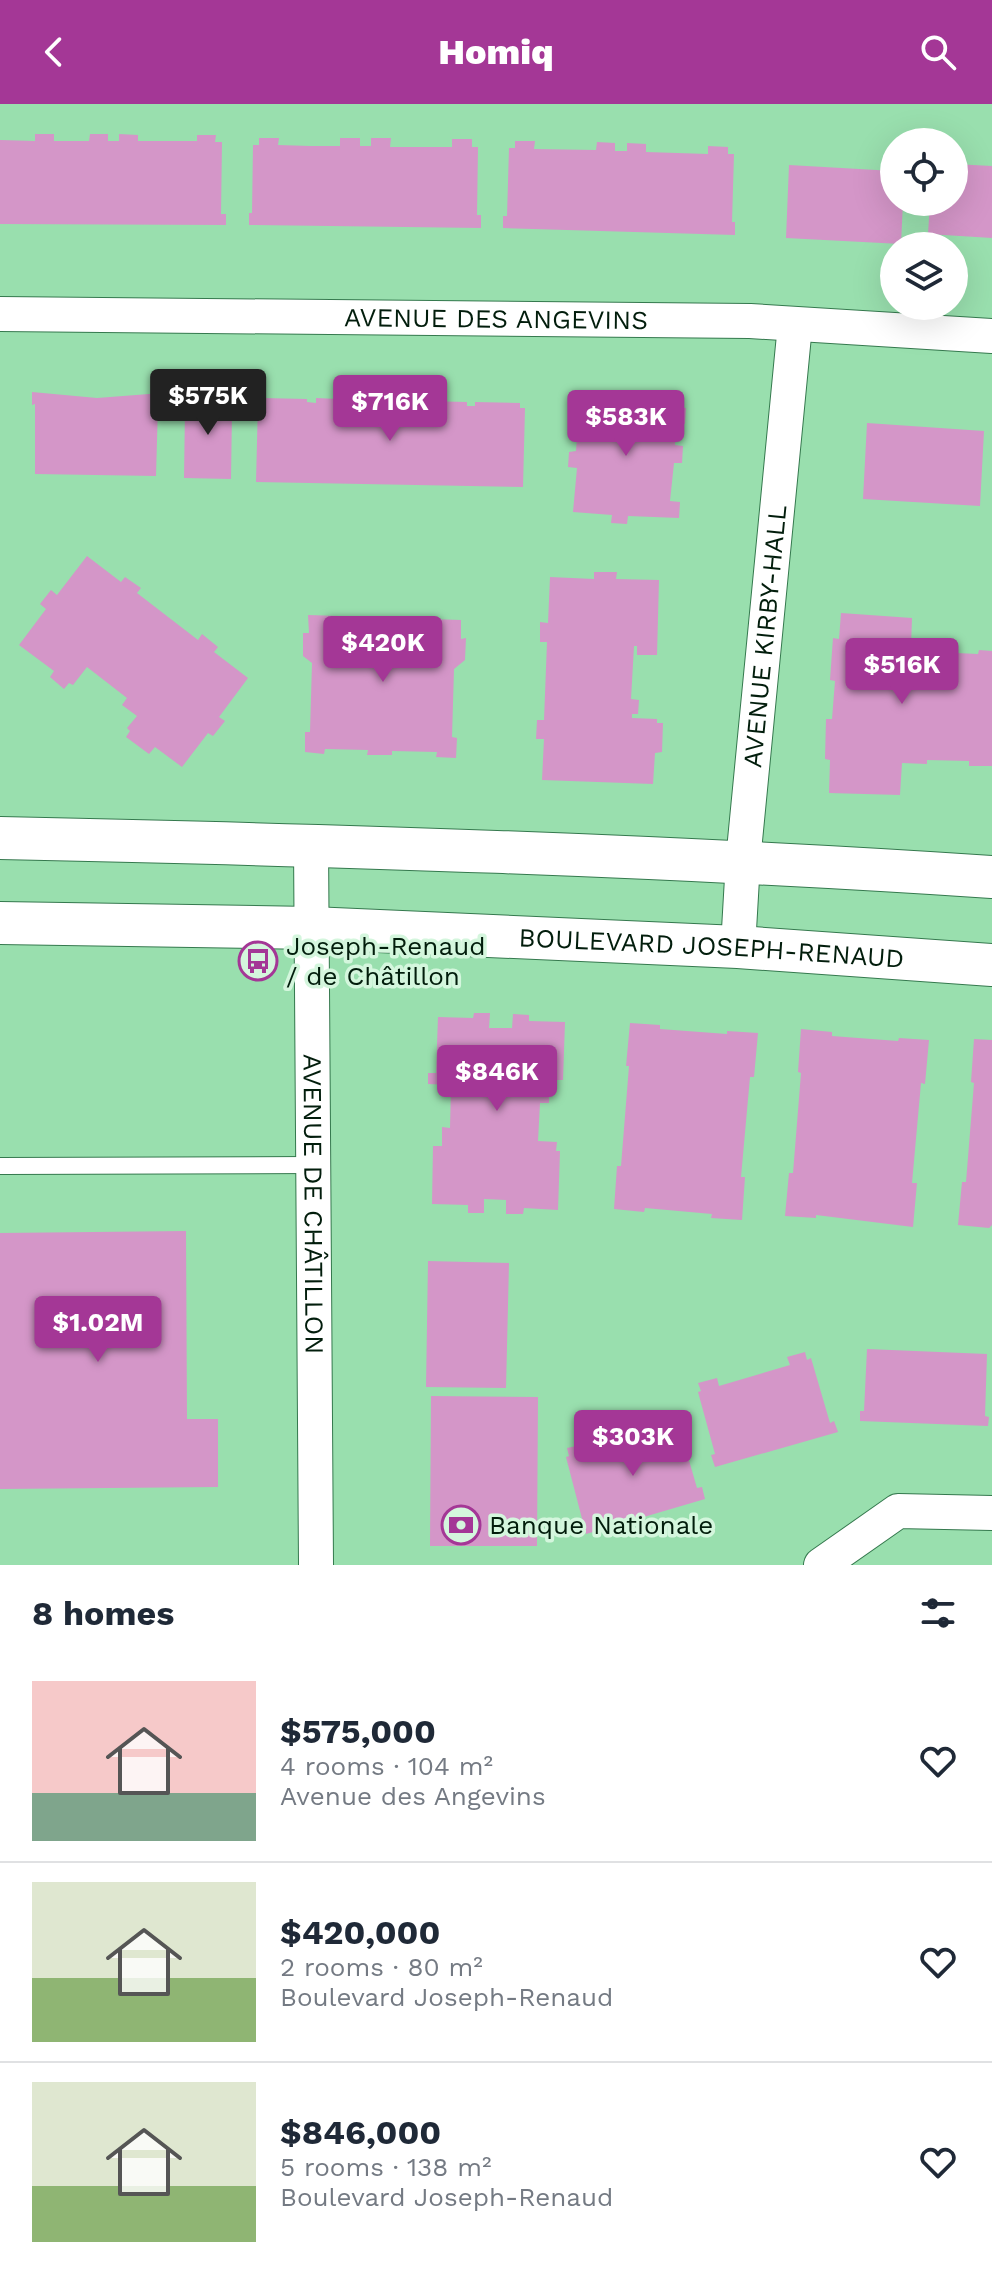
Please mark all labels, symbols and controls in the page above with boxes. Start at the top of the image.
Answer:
icon: back [32,30,76,74]
icon: search [916,30,960,74]
text: Homiq [438,31,554,73]
map controls [880,128,968,320]
button: locate [880,128,968,216]
button: layers [880,232,968,320]
street label: AVENUE DES ANGEVINS [344,302,648,335]
pin: $575K [152,369,264,437]
pin: $716K [334,375,446,443]
text: $575K [168,380,248,410]
text: $716K [351,386,429,416]
pin: $583K [570,390,682,458]
text: $583K [585,401,667,431]
street label: AVENUE KIRBY-HALL [737,503,792,769]
pin: $420K [327,616,439,684]
text: $420K [341,627,425,657]
pin: $516K [846,638,958,706]
text: $516K [863,649,941,679]
street label: BOULEVARD JOSEPH-RENAUD [518,922,905,974]
place label: Joseph-Renaud / de Châtillon [286,931,485,991]
bus stop icon: Joseph-Renaud / de Châtillon [237,940,279,982]
pin: $846K [441,1045,553,1113]
street label: AVENUE DE CHÂTILLON [297,1054,330,1354]
text: $846K [455,1056,539,1086]
pin: $1.02M [33,1296,163,1364]
text: $1.02M [52,1307,144,1337]
pin: $303K [577,1410,689,1478]
text: $303K [592,1421,674,1451]
bank icon: Banque Nationale [440,1504,482,1546]
place label: Banque Nationale [489,1510,713,1540]
icon: filters [916,1591,960,1635]
text: 8 homes [32,1593,174,1633]
text: $575,000 [280,1711,436,1751]
icon: home [96,1713,192,1809]
icon: heart [916,1739,960,1783]
text: 4 rooms · 104 m² [280,1751,493,1781]
text: Avenue des Angevins [280,1781,546,1811]
text: $420,000 [280,1912,440,1952]
icon: home [96,1914,192,2010]
icon: heart [916,1940,960,1984]
text: 2 rooms · 80 m² [280,1952,483,1982]
text: Boulevard Joseph-Renaud [280,1982,613,2012]
text: $846,000 [280,2112,441,2152]
icon: home [96,2114,192,2210]
icon: heart [916,2140,960,2184]
text: 5 rooms · 138 m² [280,2152,491,2182]
text: Boulevard Joseph-Renaud [280,2182,613,2212]

